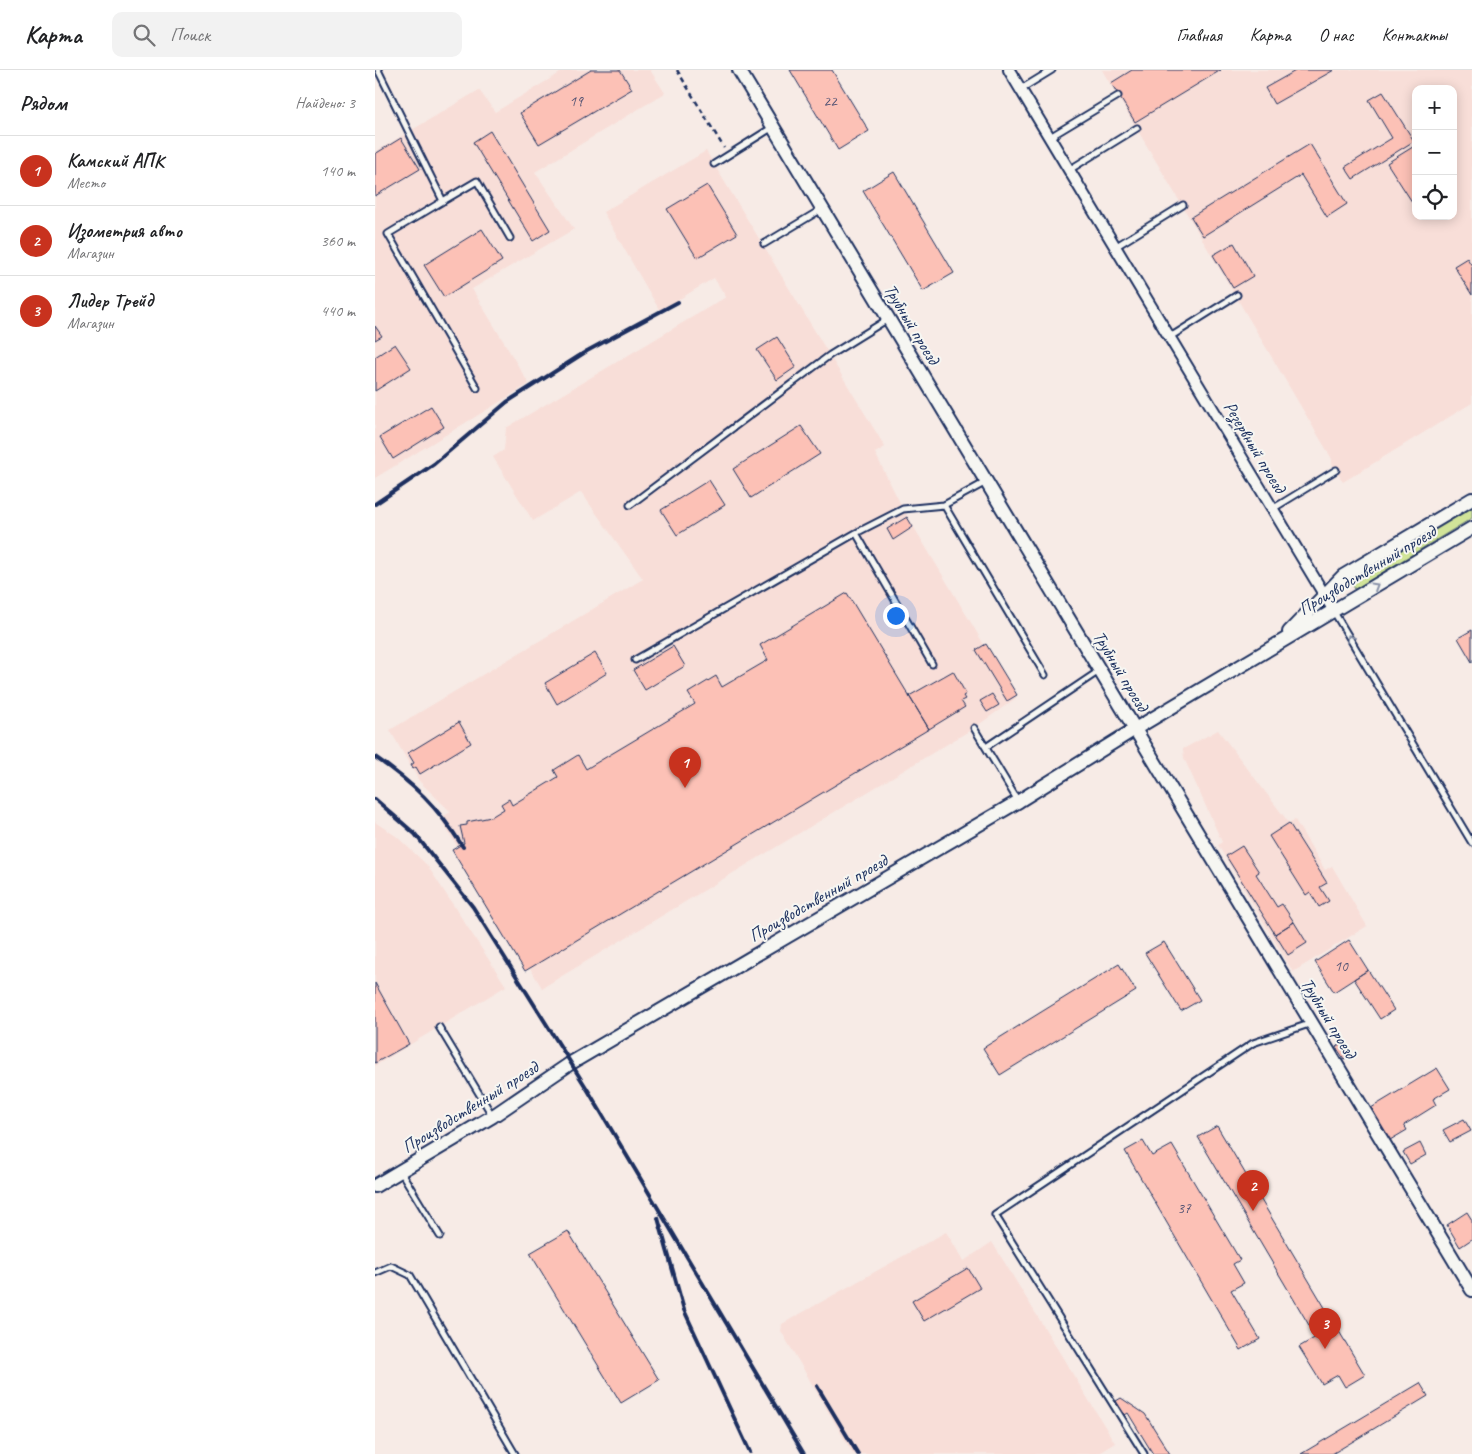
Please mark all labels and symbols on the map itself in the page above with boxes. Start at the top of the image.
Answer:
house number: 19 [569,92,584,111]
house number: 22 [823,92,838,111]
street label: Трубный проезд [879,280,946,370]
street label: Резервный проезд [1218,397,1292,499]
street label: Производственный проезд [1294,519,1442,621]
one-way arrow [1370,582,1379,592]
your location [883,603,909,629]
street label: Трубный проезд [1088,627,1155,717]
one-way arrow [1346,634,1356,643]
pin: 1 [669,747,701,788]
street label: Производственный проезд [745,849,893,948]
house number: 10 [1334,957,1349,976]
street label: Трубный проезд [1296,974,1363,1064]
street label: Производственный проезд [398,1055,544,1159]
pin: 2 [1237,1170,1269,1211]
house number: 37 [1177,1199,1192,1218]
pin: 3 [1309,1308,1341,1349]

